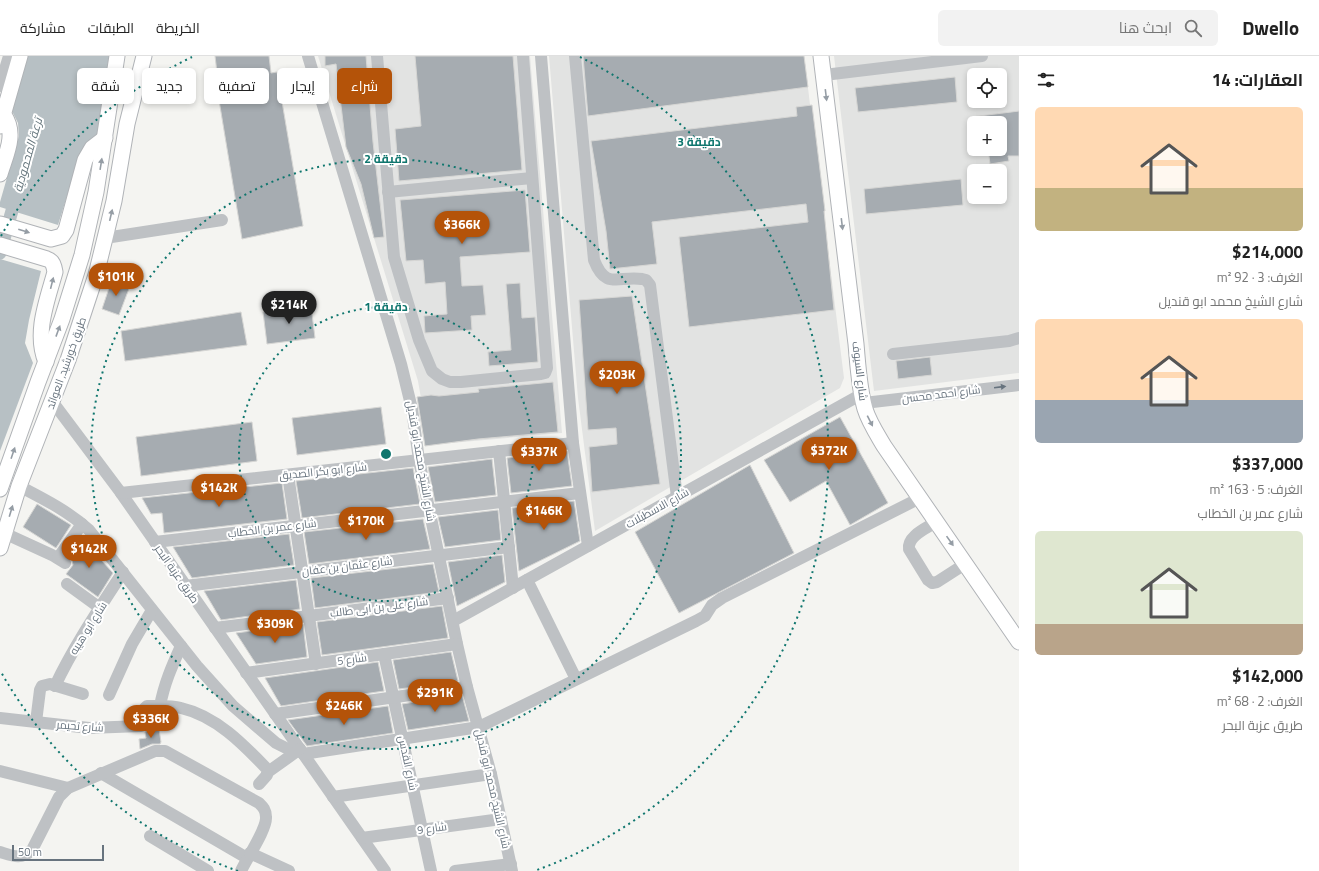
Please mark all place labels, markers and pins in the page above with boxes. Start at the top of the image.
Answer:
pin: $366K [434,211,490,245]
pin: $101K [88,263,144,297]
pin: $214K [261,291,317,325]
pin: $203K [589,361,645,395]
pin: $372K [801,437,857,471]
pin: $337K [511,438,567,472]
centre of rings [379,447,393,461]
pin: $142K [191,474,247,508]
pin: $146K [516,497,572,531]
pin: $170K [338,507,394,541]
pin: $142K [61,535,117,569]
pin: $309K [247,610,303,644]
pin: $291K [407,679,463,713]
pin: $246K [316,692,372,726]
pin: $336K [123,705,179,739]

